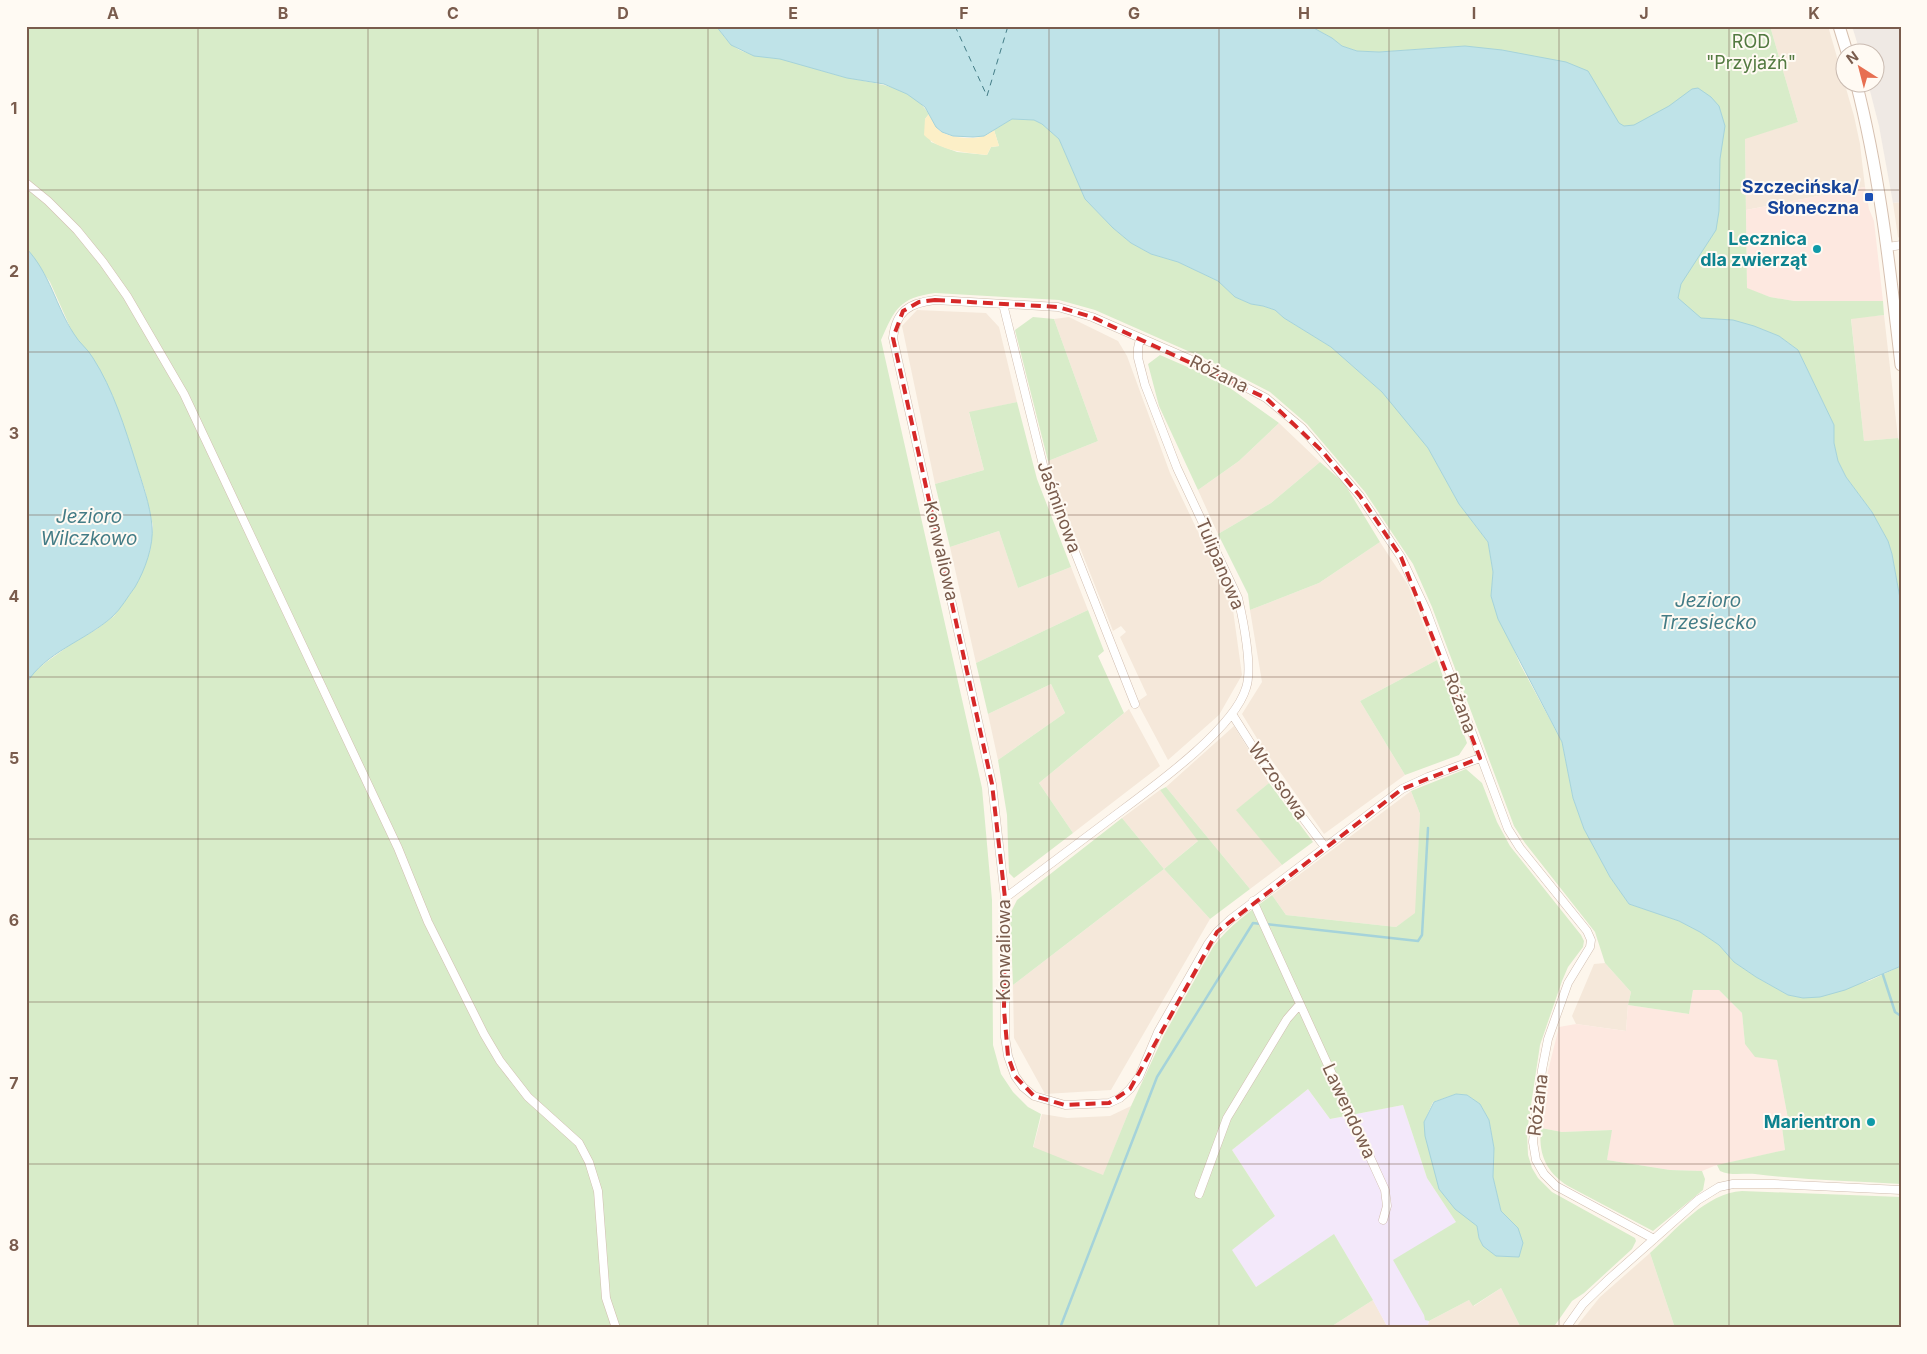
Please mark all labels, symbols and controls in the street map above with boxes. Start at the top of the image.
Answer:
text: A [107,3,119,23]
text: B [278,3,288,23]
text: C [447,3,459,23]
text: D [617,3,629,23]
text: E [788,3,798,23]
text: F [959,3,969,23]
text: G [1128,3,1140,23]
text: H [1298,3,1310,23]
text: I [1472,3,1476,23]
text: J [1639,3,1649,23]
text: K [1808,3,1820,23]
park label: ROD "Przyjaźń" [1706,31,1796,73]
north arrow [1834,42,1884,92]
text: N [1843,47,1861,67]
text: 1 [11,98,17,118]
place label: Szczecińska/ Słoneczna [1742,176,1859,218]
marker: Szczecińska/ Słoneczna [1863,191,1875,203]
place label: Lecznica dla zwierząt [1700,228,1807,270]
marker: Lecznica dla zwierząt [1811,243,1823,255]
text: 2 [9,261,19,281]
street label: Różana [1186,350,1252,397]
text: 3 [9,423,19,443]
street label: Jaśminowa [1033,458,1086,556]
street label: Konwaliowa [920,499,963,603]
water label: Jezioro Wilczkowo [41,505,137,550]
street label: Tulipanowa [1192,515,1249,613]
text: 4 [9,586,20,606]
water label: Jezioro Trzesiecko [1659,589,1757,634]
street label: Różana [1440,670,1481,736]
street label: Wrzosowa [1244,738,1313,823]
text: 5 [9,748,19,768]
street label: Konwaliowa [993,899,1014,1001]
text: 6 [9,910,19,930]
street label: Lawendowa [1318,1060,1381,1162]
text: 7 [9,1073,19,1093]
street label: Różana [1523,1073,1552,1137]
place label: Marientron [1764,1111,1861,1132]
marker: Marientron [1865,1116,1877,1128]
text: 8 [9,1235,19,1255]

